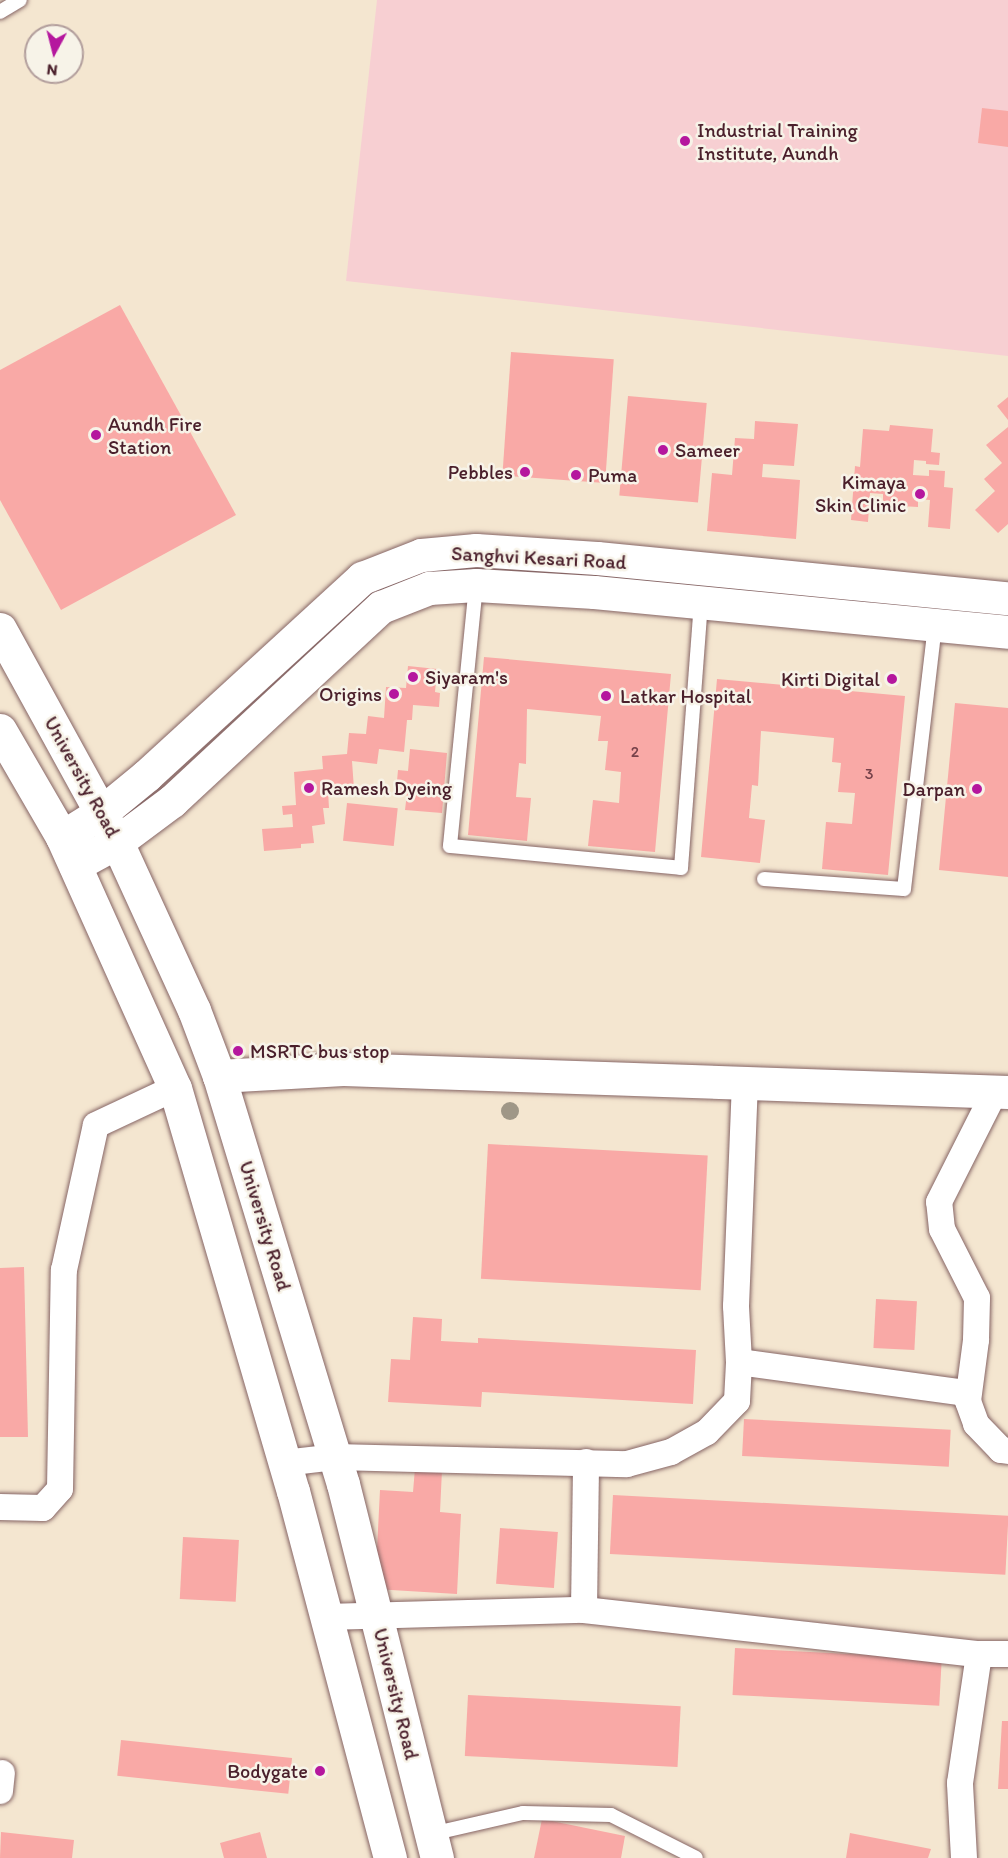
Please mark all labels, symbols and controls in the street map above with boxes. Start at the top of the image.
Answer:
north arrow [24,24,84,84]
text: N [45,60,59,80]
place label: Industrial Training Institute, Aundh [697,118,858,165]
marker: Industrial Training Institute, Aundh [678,134,692,148]
place label: Aundh Fire Station [108,412,202,459]
marker: Aundh Fire Station [89,428,103,442]
place label: Sameer [675,438,740,462]
marker: Sameer [656,443,670,457]
place label: Pebbles [448,460,513,484]
place label: Puma [588,463,637,487]
marker: Pebbles [518,465,532,479]
marker: Puma [569,468,583,482]
place label: Kimaya Skin Clinic [815,470,906,517]
marker: Kimaya Skin Clinic [911,485,929,503]
street label: Sanghvi Kesari Road [452,541,626,575]
place label: Siyaram's [425,665,508,689]
place label: Kirti Digital [780,667,880,691]
marker: Siyaram's [406,670,420,684]
marker: Kirti Digital [885,672,899,686]
place label: Origins [319,682,382,706]
place label: Latkar Hospital [620,684,752,708]
marker: Origins [387,687,401,701]
marker: Latkar Hospital [597,687,615,705]
street label: University Road [39,712,125,842]
house number: 2 [631,742,639,762]
house number: 3 [865,764,873,784]
place label: Ramesh Dyeing [321,776,452,800]
place label: Darpan [902,777,965,801]
marker: Ramesh Dyeing [302,781,316,795]
marker: Darpan [970,782,984,796]
place label: MSRTC bus stop [250,1039,390,1063]
marker: MSRTC bus stop [231,1044,245,1058]
street label: University Road [234,1158,296,1294]
street label: University Road [368,1626,424,1762]
place label: Bodygate [227,1759,308,1783]
marker: Bodygate [313,1764,327,1778]

